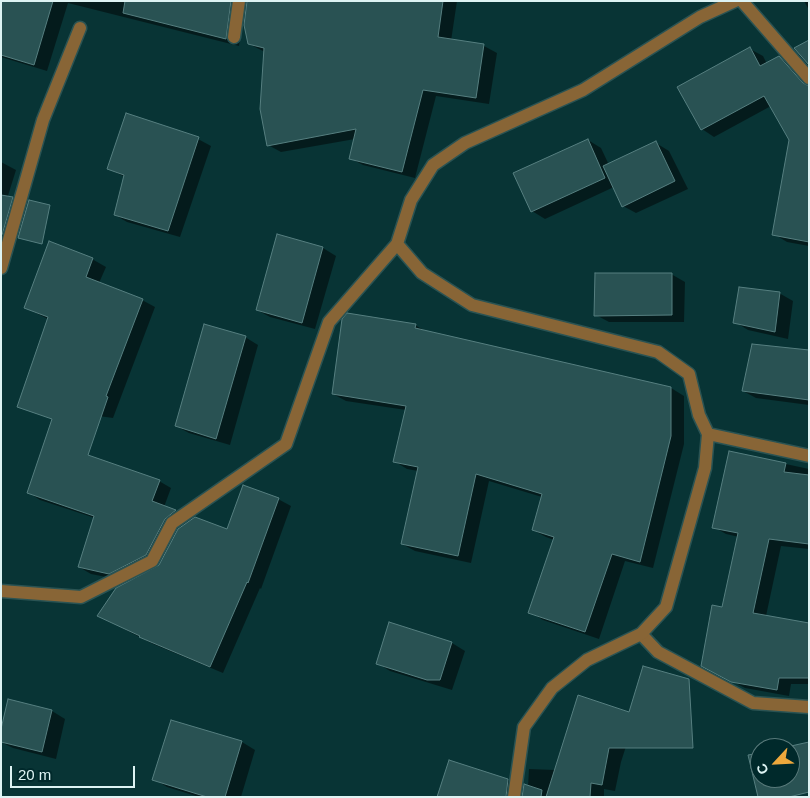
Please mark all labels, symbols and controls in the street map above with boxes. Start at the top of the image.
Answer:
north arrow [750,738,800,788]
scale bar [12,756,138,788]
text: С [753,761,772,777]
text: 20 m [18,766,51,783]

